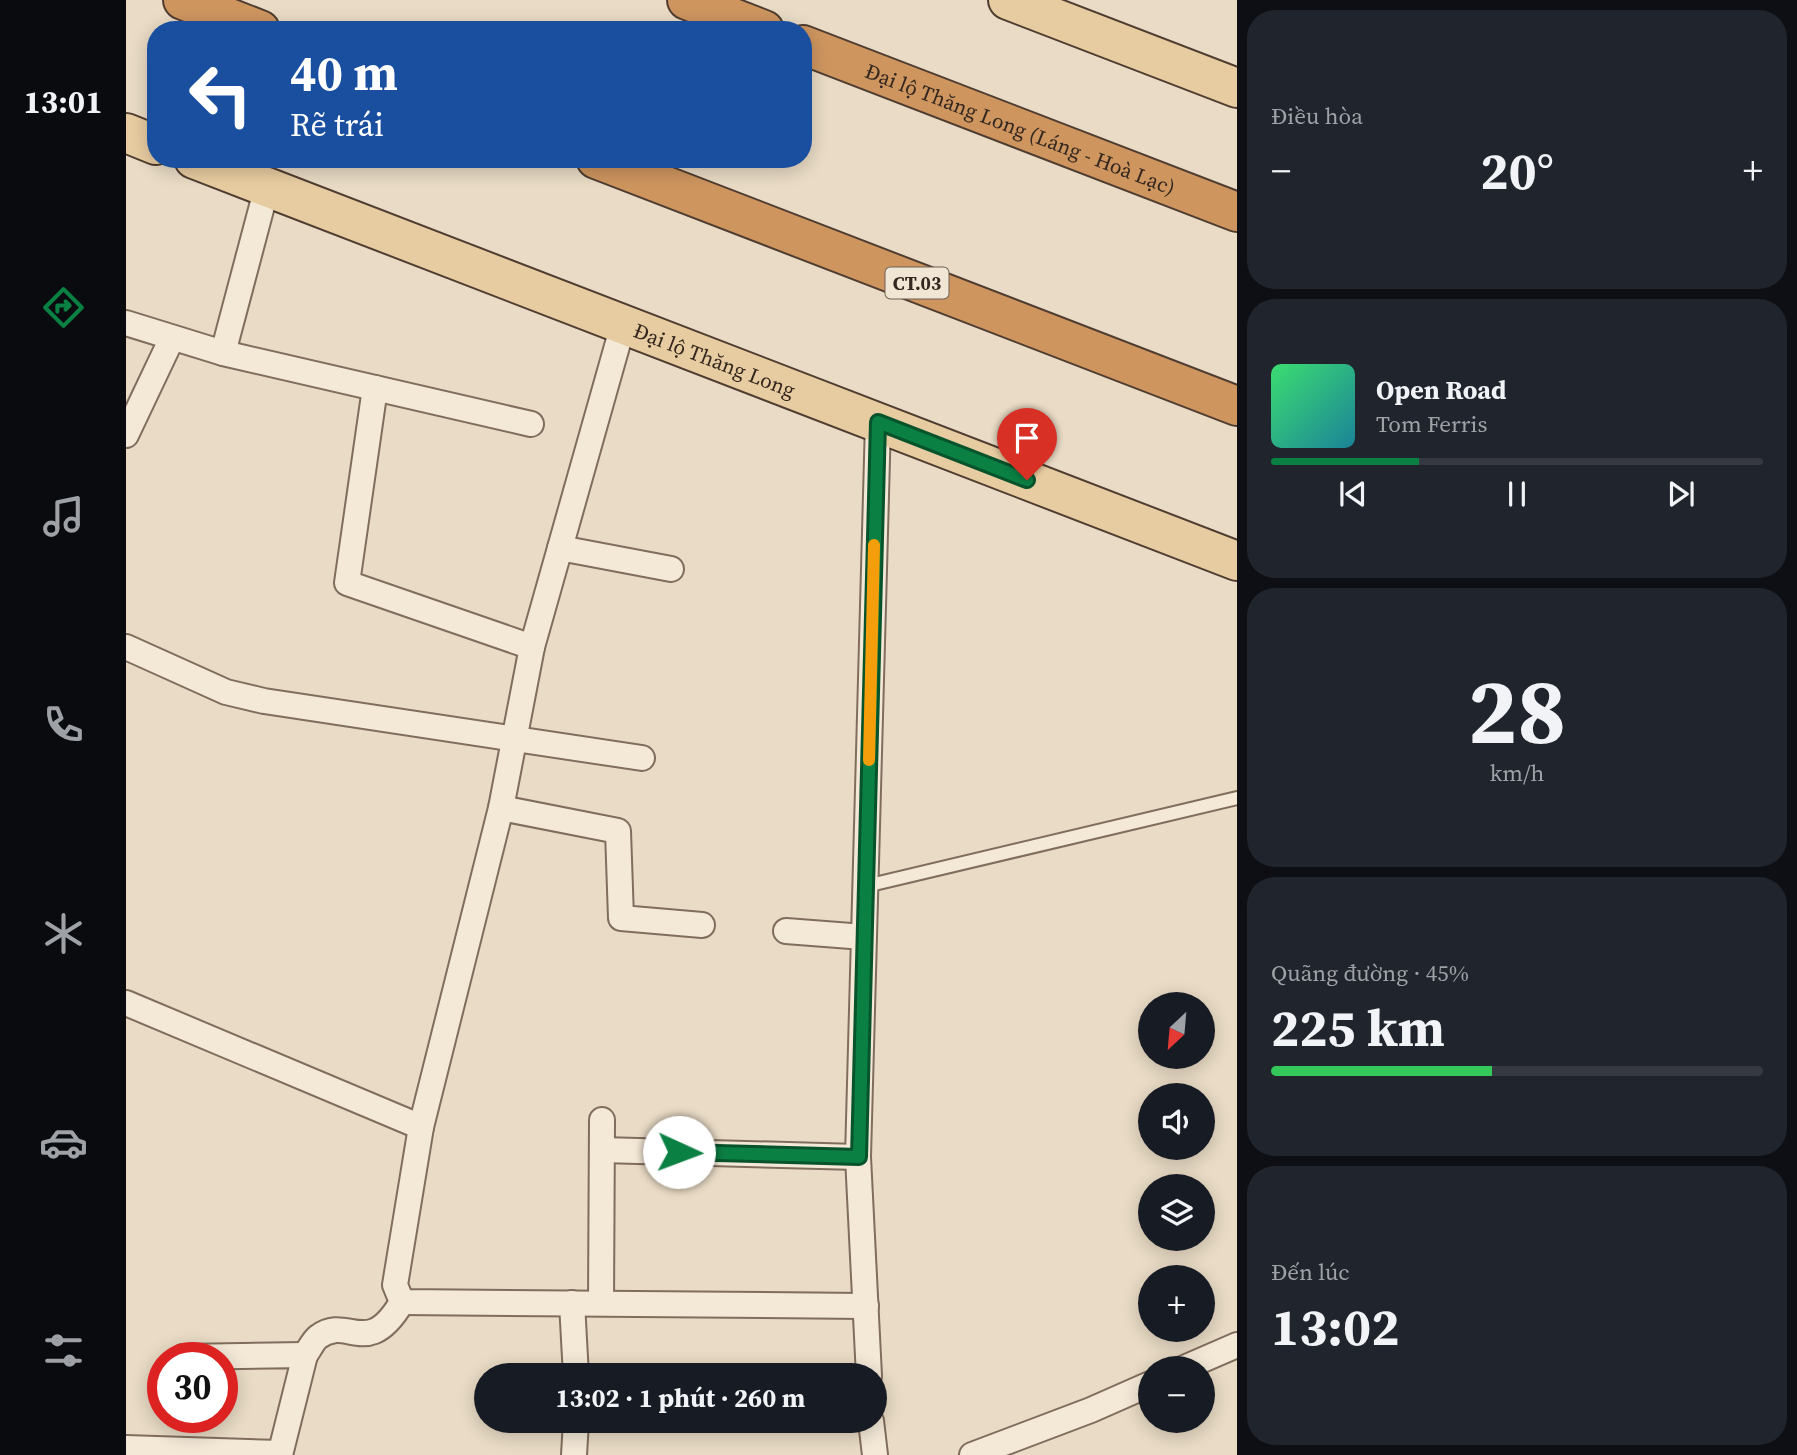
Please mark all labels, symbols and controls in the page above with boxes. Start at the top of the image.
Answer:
text: 40 m [290,39,398,106]
icon: left [175,49,266,140]
street label: Đại lộ Thăng Long (Láng - Hoà Lạc) [861,56,1180,202]
text: 13:01 [24,80,102,124]
text: Điều hòa [1271,100,1363,132]
text: Rẽ trái [290,103,384,147]
text: 20° [1480,135,1554,206]
text: − [1271,145,1291,197]
text: + [1743,145,1763,197]
road number: CT.03 [886,268,948,298]
icon: directions [39,283,88,332]
street label: Đại lộ Thăng Long [630,315,800,404]
text: Open Road [1376,372,1507,408]
pin [997,408,1057,480]
text: Tom Ferris [1376,408,1487,440]
icon: arrive [1008,419,1046,457]
icon: previous [1334,475,1372,513]
icon: pause [1498,475,1536,513]
icon: next [1662,475,1700,513]
icon: music [39,492,88,541]
text: 28 [1468,649,1566,773]
icon: phone [39,700,88,749]
text: km/h [1490,757,1544,789]
icon: climate [39,909,88,958]
text: Quãng đường · 45% [1271,957,1469,989]
north arrow [1138,992,1214,1069]
map controls [1138,992,1215,1433]
text: 225 km [1271,992,1445,1063]
button: sound [1138,1083,1215,1160]
position arrow [642,1115,716,1189]
icon: car [39,1118,88,1167]
button: layers [1138,1174,1215,1251]
text: Đến lúc [1271,1256,1349,1288]
button: + [1138,1265,1215,1342]
text: 13:02 [1271,1291,1399,1362]
icon: filters [39,1326,88,1375]
speed limit sign: 30 [147,1342,238,1433]
button: − [1138,1356,1215,1433]
text: 13:02 · 1 phút · 260 m [556,1380,805,1416]

